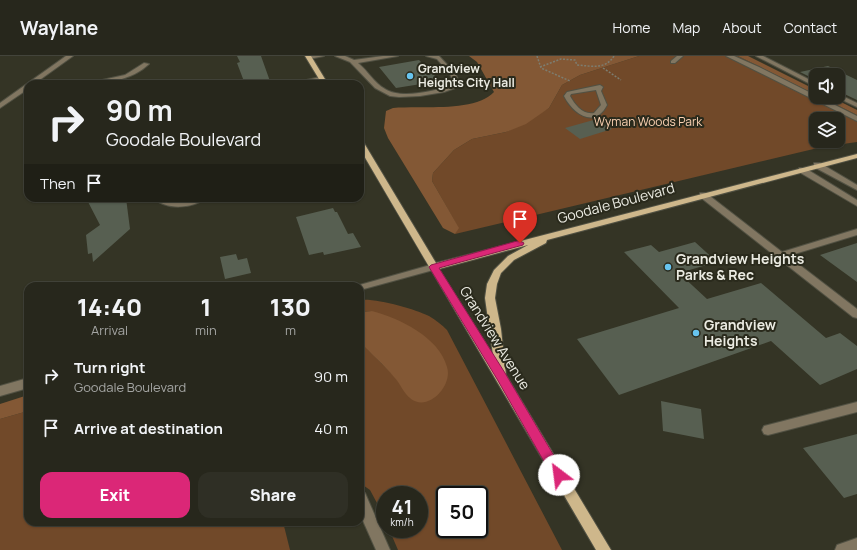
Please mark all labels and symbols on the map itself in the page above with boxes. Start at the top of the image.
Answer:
place label: Grandview Heights City Hall [418,60,515,91]
marker: Grandview Heights City Hall [405,71,415,81]
park label: Wyman Woods Park [594,113,703,130]
street label: Goodale Boulevard [555,178,677,227]
pin [503,202,537,243]
place label: Grandview Heights Parks & Rec [676,249,805,284]
marker: Grandview Heights Parks & Rec [663,262,673,272]
street label: Grandview Avenue [456,282,535,393]
place label: Grandview Heights [704,315,776,350]
marker: Grandview Heights [691,328,701,338]
position arrow [538,454,580,496]
speed limit sign: 50 [436,486,488,538]

